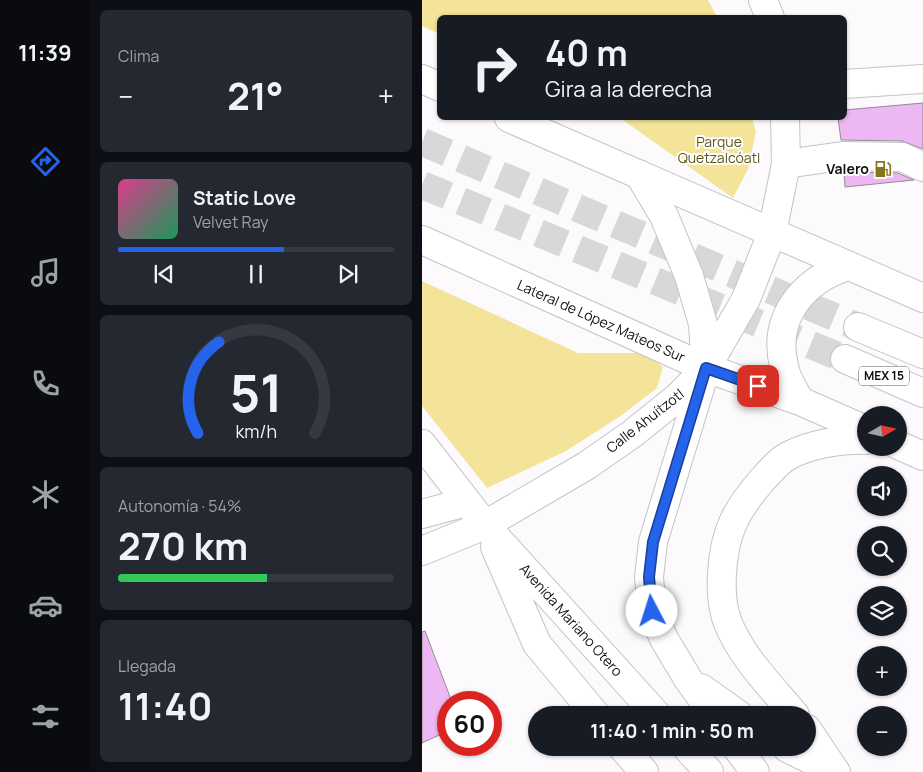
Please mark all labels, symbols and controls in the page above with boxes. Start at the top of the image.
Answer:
text: 40 m [545,29,628,77]
icon: right [462,35,527,100]
text: 11:39 [18,38,72,68]
text: Clima [118,45,159,67]
text: 21° [227,69,284,121]
text: Gira a la derecha [545,74,712,104]
text: − [118,77,133,115]
text: + [378,77,394,115]
park label: Parque Quetzalcóatl [678,132,760,167]
icon: directions [28,144,63,179]
place label: Valero [826,159,869,178]
fuel station icon: Valero [873,159,893,179]
text: Static Love [193,185,296,211]
text: Velvet Ray [193,211,269,233]
icon: music [28,255,63,290]
icon: previous [150,260,178,288]
icon: pause [242,260,270,288]
icon: next [334,260,362,288]
street label: Lateral de López Mateos Sur [514,275,688,366]
text: 51 [229,357,283,428]
pin [737,365,779,407]
icon: phone [28,366,63,401]
road number: MEX 15 [859,366,909,386]
icon: arrive [744,372,772,400]
street label: Calle Ahuítzotl [602,384,687,457]
north arrow [857,406,907,456]
map controls [857,406,907,756]
text: km/h [235,419,277,443]
button: sound [857,466,907,516]
icon: climate [28,477,63,512]
text: Autonomía · 54% [118,495,241,517]
text: 270 km [118,519,248,571]
button: search [857,526,907,576]
street label: Avenida Mariano Otero [516,559,627,680]
position arrow [625,584,677,636]
button: layers [857,586,907,636]
icon: car [28,588,63,623]
button: + [857,646,907,696]
text: Llegada [118,655,176,677]
text: 11:40 [118,679,212,731]
speed limit sign: 60 [437,691,502,756]
icon: filters [28,699,63,734]
button: − [857,706,907,756]
text: 11:40 · 1 min · 50 m [590,718,754,744]

